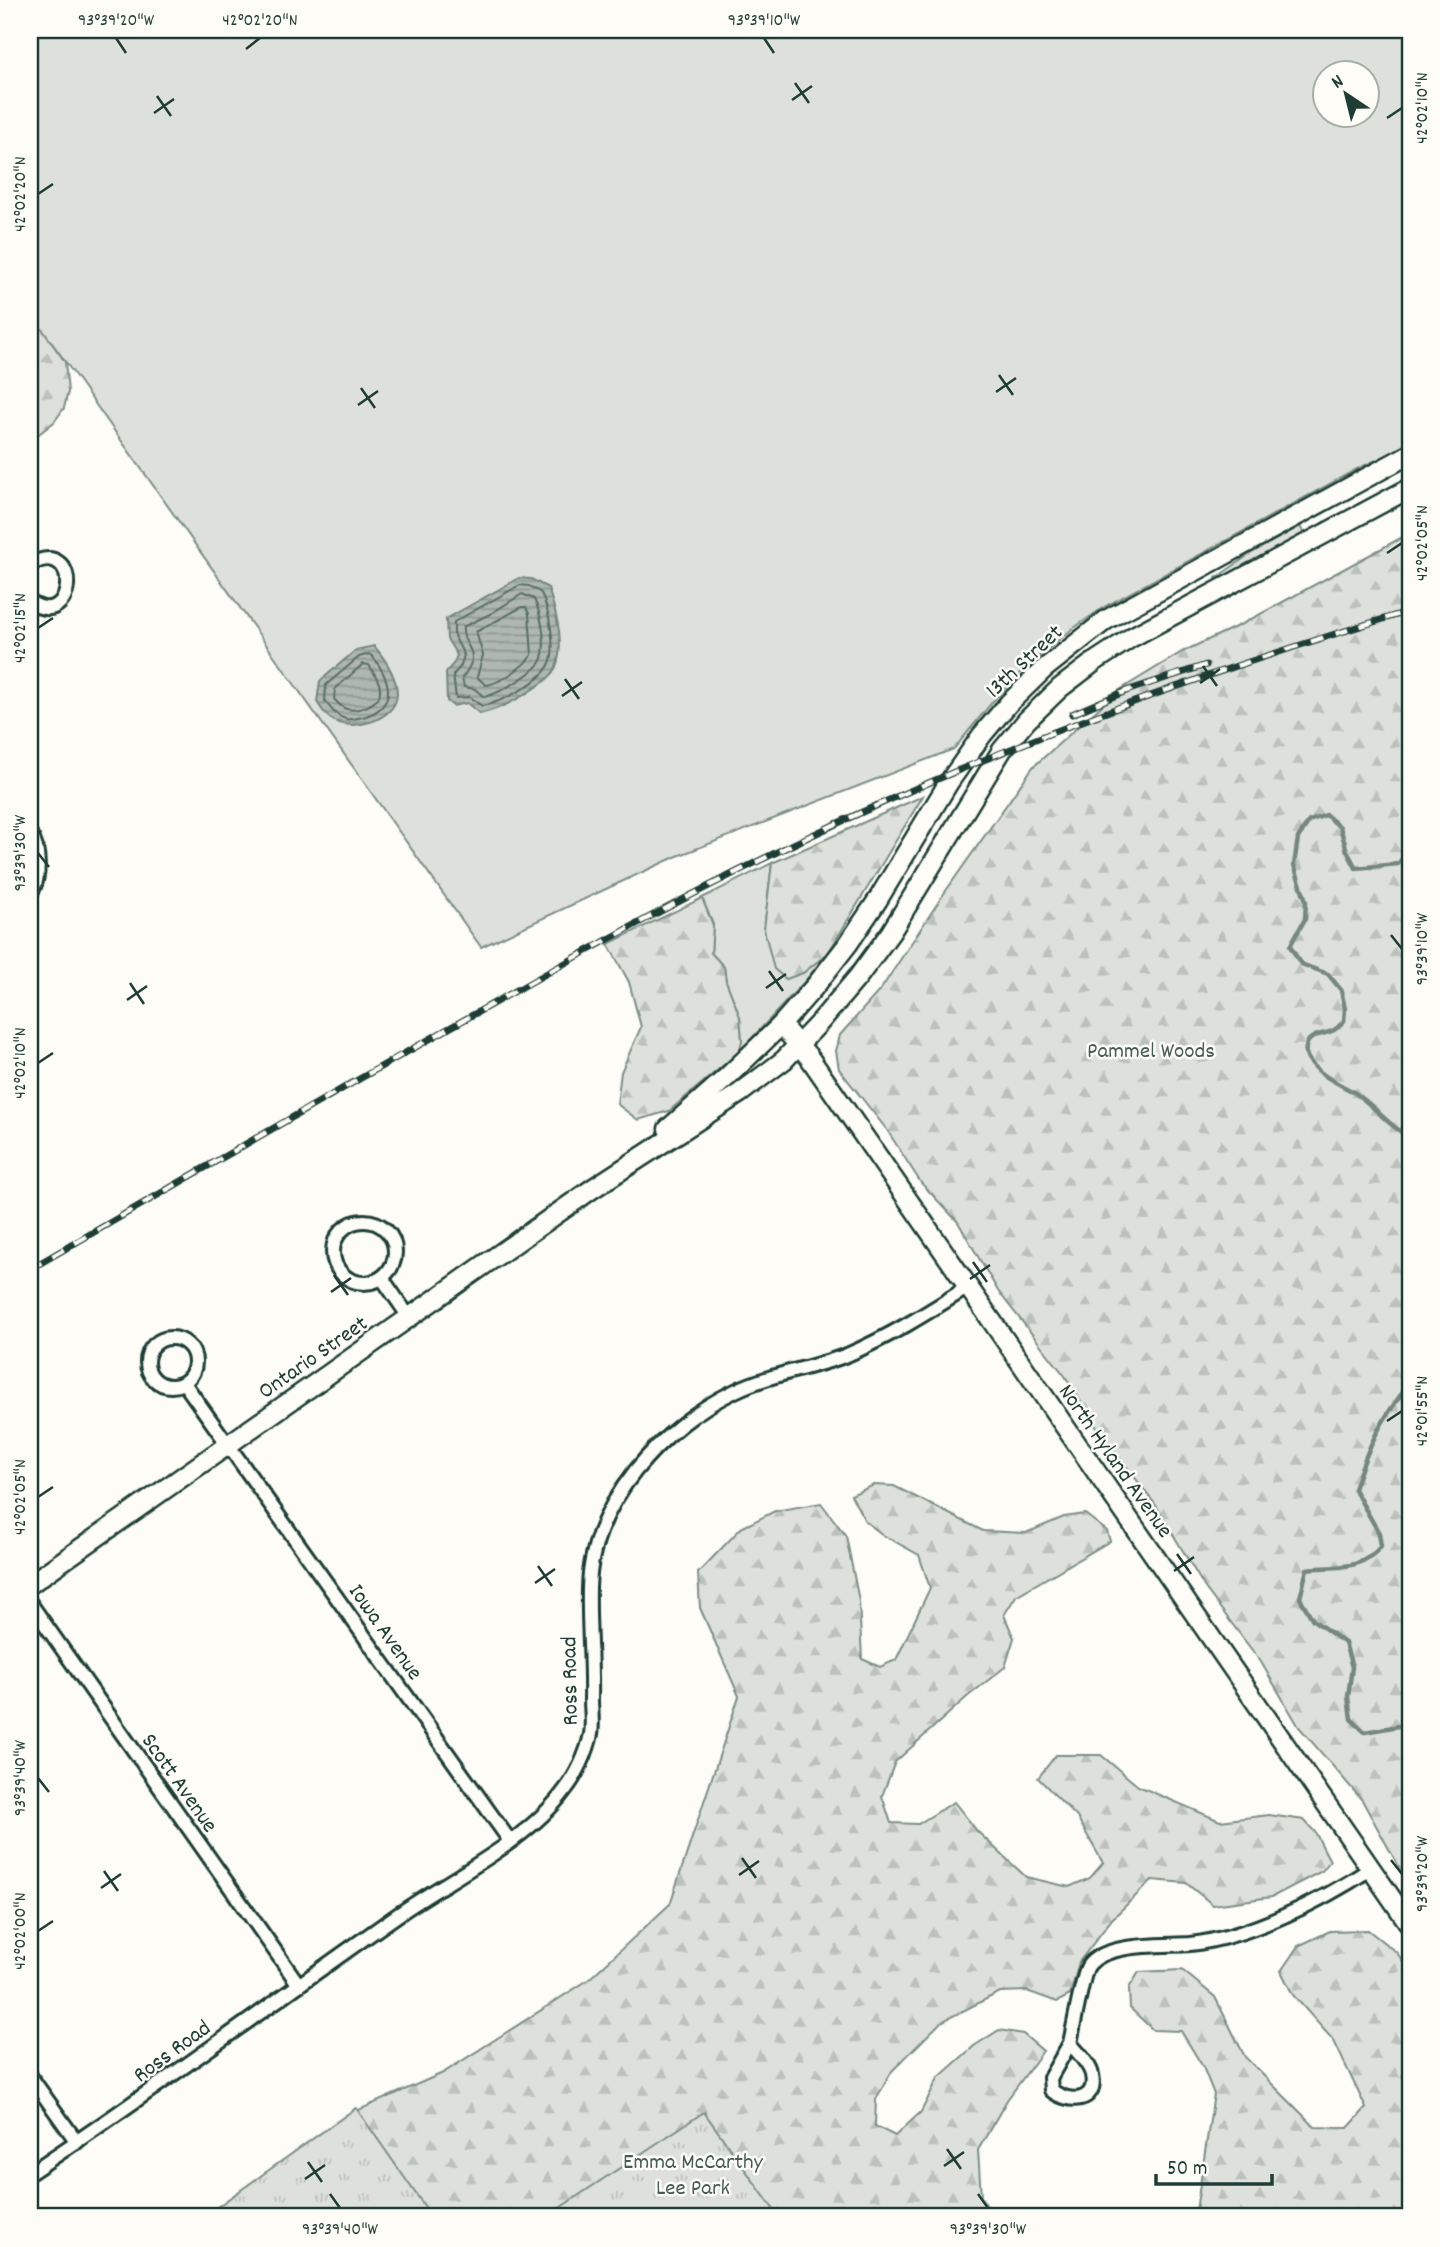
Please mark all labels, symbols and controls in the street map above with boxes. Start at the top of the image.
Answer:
text: 93°39'20"W [78,9,155,34]
text: 42°02'20"N [222,9,298,34]
text: 93°39'10"W [728,9,801,34]
north arrow [1310,60,1380,130]
text: N [1327,69,1350,97]
text: 42°02'10"N [1411,72,1436,144]
text: 42°02'20"N [9,156,34,232]
text: 42°02'05"N [1411,505,1436,581]
text: 42°02'15"N [9,593,34,663]
street label: 13th Street [979,618,1072,707]
text: 93°39'30"W [9,814,34,891]
text: 93°39'10"W [1411,912,1436,985]
text: 42°02'10"N [9,1027,34,1099]
park label: Pammel Woods [1087,1036,1215,1069]
street label: Ontario Street [252,1309,376,1409]
text: 42°01'55"N [1411,1376,1436,1446]
street label: North Hyland Avenue [1049,1378,1180,1546]
text: 42°02'05"N [9,1459,34,1535]
street label: Iowa Avenue [339,1578,430,1688]
street label: Ross Road [554,1636,589,1726]
street label: Scott Avenue [132,1728,225,1840]
text: 93°39'40"W [9,1739,34,1816]
text: 93°39'20"W [1411,1835,1436,1912]
text: 42°02'00"N [9,1892,34,1970]
street label: Ross Road [127,2013,219,2092]
scale bar [1156,2142,1272,2186]
park label: Emma McCarthy Lee Park [623,2147,764,2206]
text: 50 m [1167,2155,1207,2185]
text: 93°39'40"W [302,2218,379,2243]
text: 93°39'30"W [950,2218,1027,2243]

